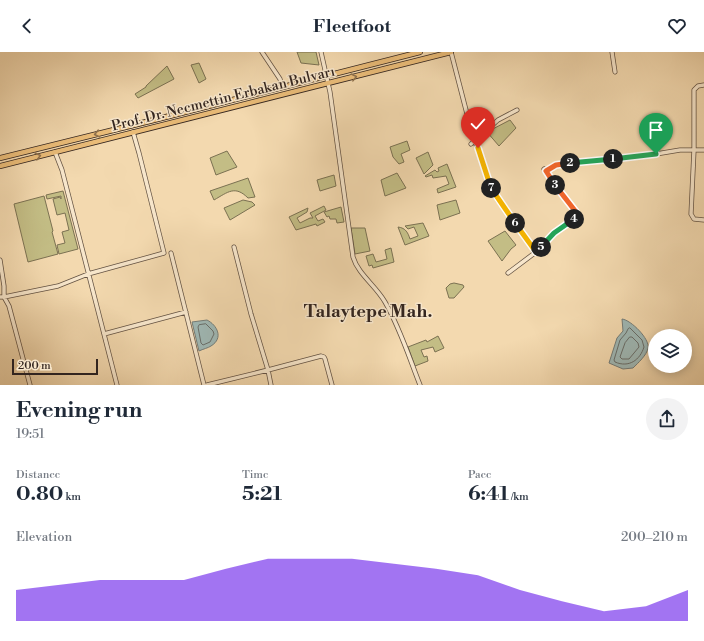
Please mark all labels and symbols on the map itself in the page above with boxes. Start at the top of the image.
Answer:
street label: Prof. Dr. Necmettin Erbakan Bulvarı [110,62,337,135]
one-way arrow [350,73,357,82]
pin [461,107,495,148]
pin [639,113,673,154]
one-way arrow [94,129,101,138]
pin: 1 [603,149,623,169]
one-way arrow [34,152,41,161]
pin: 2 [560,153,580,173]
pin: 3 [545,175,565,195]
pin: 7 [481,178,501,198]
pin: 4 [564,209,584,229]
pin: 6 [505,213,525,233]
pin: 5 [531,237,551,257]
district label: Talaytepe Mah. [304,300,432,323]
scale bar [12,357,98,376]

